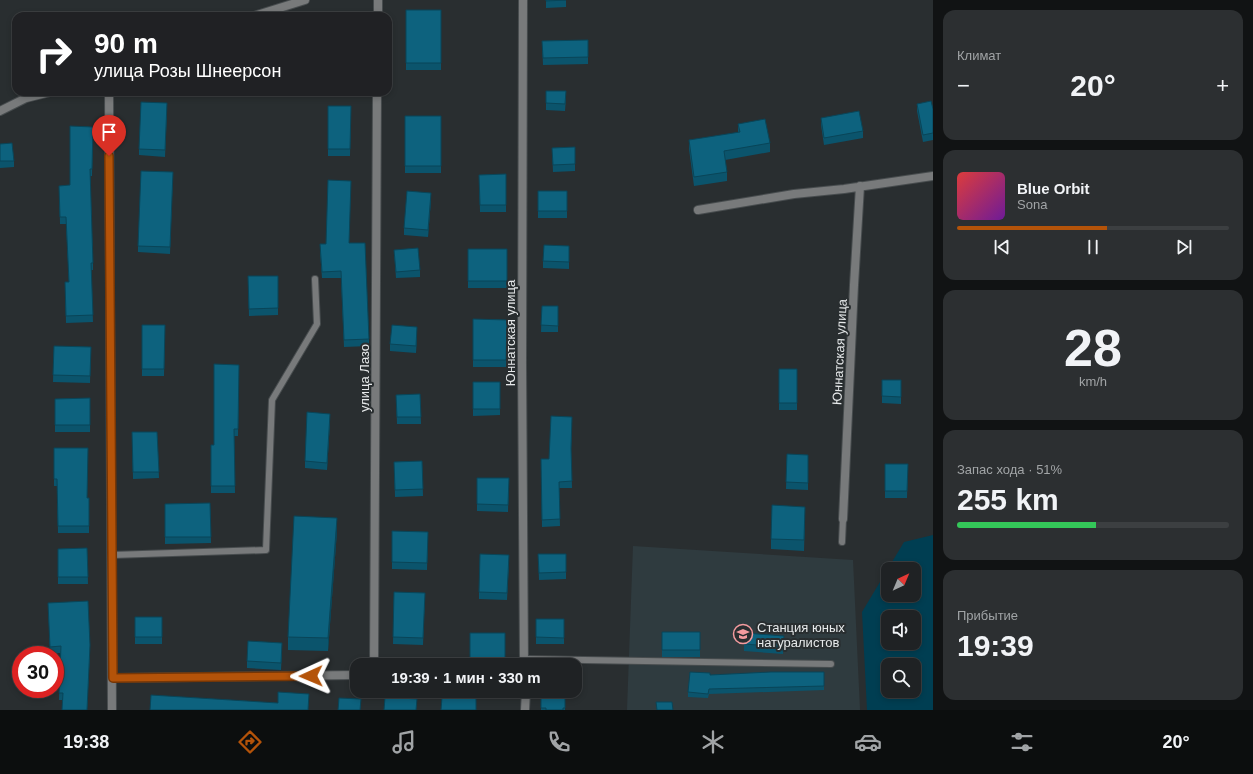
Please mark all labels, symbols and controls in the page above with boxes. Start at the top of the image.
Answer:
icon: right [28,28,80,80]
text: 90 m [94,28,158,59]
text: Климат [957,48,1001,63]
text: улица Розы Шнеерсон [94,61,281,81]
text: 20° [1070,69,1116,102]
text: − [957,73,970,98]
text: + [1216,73,1229,98]
pin [92,115,126,156]
icon: arrive [98,121,120,143]
text: Blue Orbit [1017,180,1090,197]
text: Sona [1017,197,1047,212]
icon: previous [991,236,1013,258]
icon: pause [1082,236,1104,258]
icon: next [1173,236,1195,258]
street label: Юннатская улица [503,279,518,386]
street label: Юннатская улица [829,298,850,406]
text: 28 [1064,319,1122,377]
street label: улица Лазо [357,344,372,412]
text: km/h [1079,374,1107,389]
text: Запас хода · 51% [957,462,1062,477]
text: 255 km [957,483,1059,516]
north arrow [881,562,921,602]
map controls [881,562,921,698]
text: Прибытие [957,608,1018,623]
button: sound [881,610,921,650]
place label: Станция юных натуралистов [757,620,845,650]
school or university icon: Станция юных натуралистов [732,623,754,645]
text: 19:39 [957,629,1034,662]
speed limit sign: 30 [12,646,64,698]
position arrow [290,655,332,697]
button: search [881,658,921,698]
text: 19:39 · 1 мин · 330 m [391,669,541,686]
icon: directions [236,728,264,756]
icon: music [390,728,418,756]
icon: phone [545,728,573,756]
icon: climate [699,728,727,756]
icon: car [854,728,882,756]
icon: filters [1008,728,1036,756]
text: 19:38 [63,732,109,752]
text: 20° [1162,732,1190,752]

